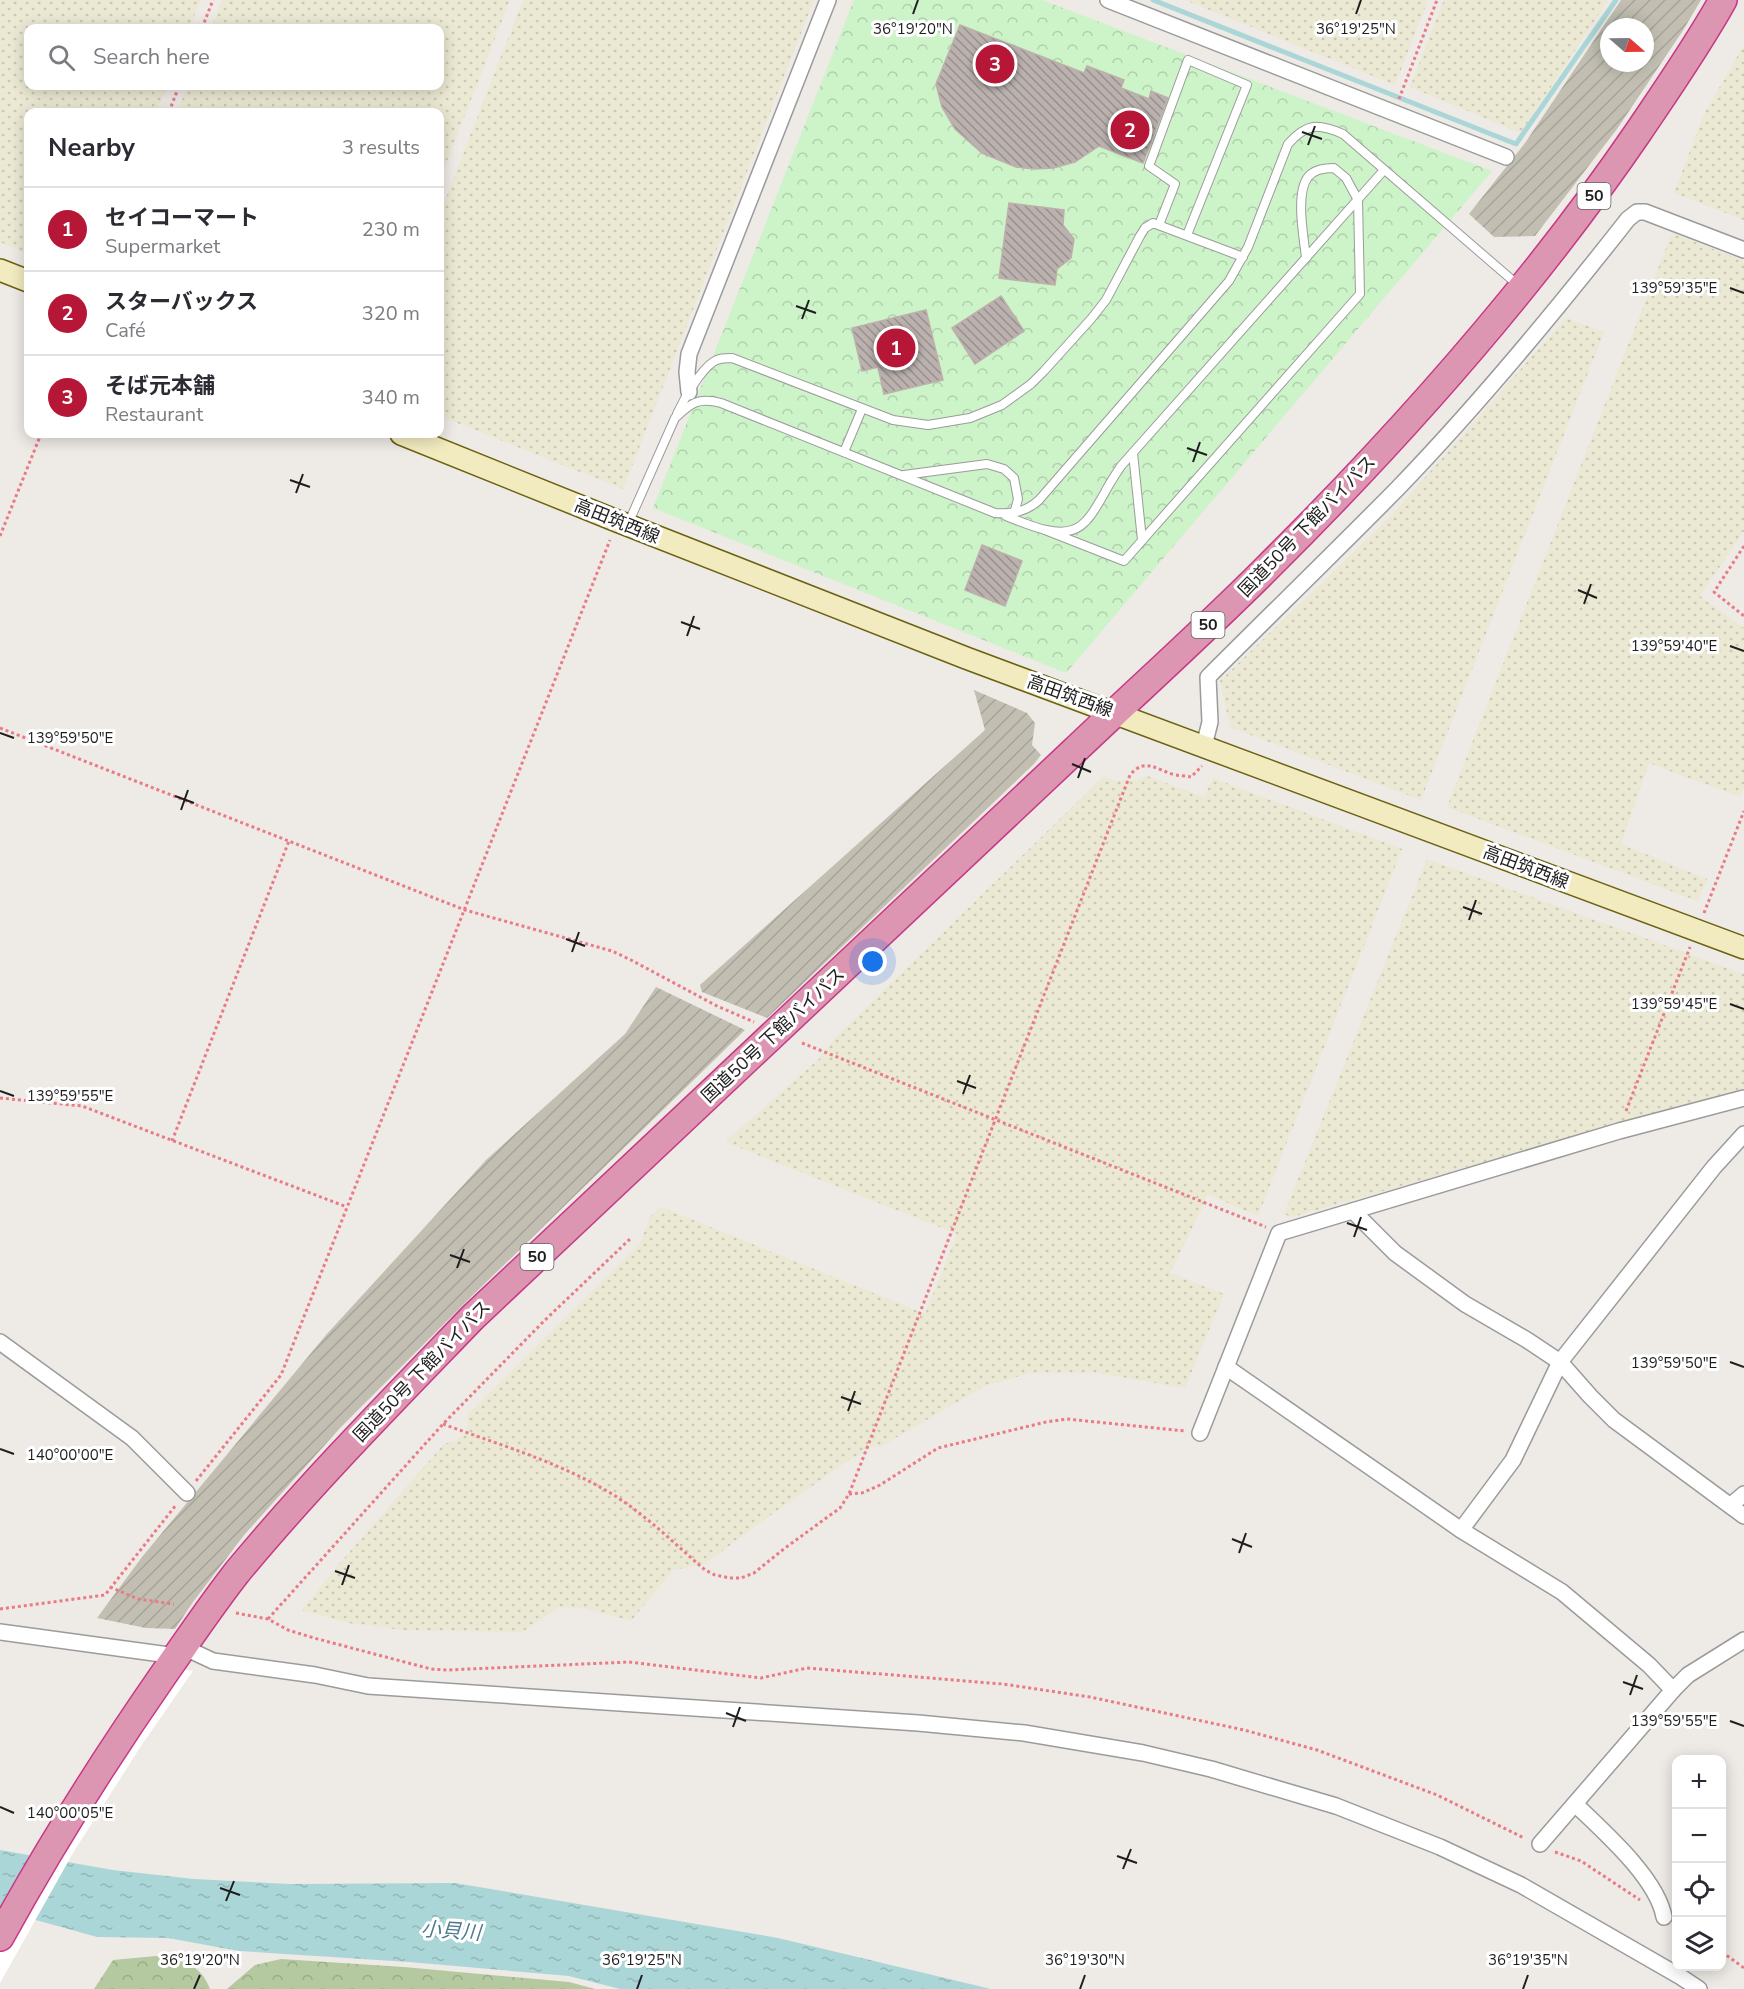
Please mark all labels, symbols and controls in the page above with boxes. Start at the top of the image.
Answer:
north arrow [1600,18,1654,72]
text: 36°19'20"N [873,19,953,39]
text: 36°19'25"N [1316,19,1396,39]
search box [24,24,444,90]
icon: search [45,41,78,74]
text: Search here [93,42,210,72]
pin: 3 [976,42,1014,86]
pin: 2 [1110,108,1150,152]
text: Nearby [48,130,135,165]
text: 3 results [342,134,420,161]
road number: 50 [1578,183,1610,209]
text: セイコーマート [105,203,259,233]
text: 1 [62,216,74,243]
text: 230 m [362,216,420,243]
text: Supermarket [105,233,220,260]
text: 139°59'35"E [1631,278,1717,298]
text: スターバックス [105,287,258,317]
text: 2 [62,300,74,327]
text: 320 m [362,300,420,327]
text: Café [105,317,146,344]
pin: 1 [876,326,916,370]
text: そば元本舗 [105,371,215,401]
text: 3 [62,384,74,411]
text: 340 m [362,384,420,411]
text: Restaurant [105,401,203,428]
street label: 国道50号 下館バイパス [1233,450,1381,602]
street label: 高田筑西線 [571,493,663,549]
road number: 50 [1192,612,1224,638]
text: 139°59'40"E [1631,636,1717,656]
street label: 高田筑西線 [1024,669,1116,723]
text: 139°59'50"E [27,728,113,748]
street label: 高田筑西線 [1480,840,1572,894]
your location [858,947,887,976]
street label: 国道50号 下館バイパス [696,962,850,1108]
text: 139°59'45"E [1631,994,1717,1014]
text: 139°59'55"E [27,1086,113,1106]
road number: 50 [520,1244,554,1270]
street label: 国道50号 下館バイパス [348,1295,496,1447]
text: 139°59'50"E [1631,1353,1717,1373]
text: 140°00'00"E [27,1445,113,1465]
text: 139°59'55"E [1631,1711,1717,1731]
map controls [1672,1755,1726,1971]
button: + [1672,1755,1726,1809]
text: 140°00'05"E [27,1803,113,1823]
button: − [1672,1809,1726,1863]
button: locate [1672,1863,1726,1917]
water label: 小貝川 [420,1915,484,1947]
button: layers [1672,1917,1726,1971]
text: 36°19'20"N [160,1950,240,1970]
text: 36°19'25"N [602,1950,682,1970]
text: 36°19'30"N [1045,1950,1125,1970]
text: 36°19'35"N [1488,1950,1568,1970]

